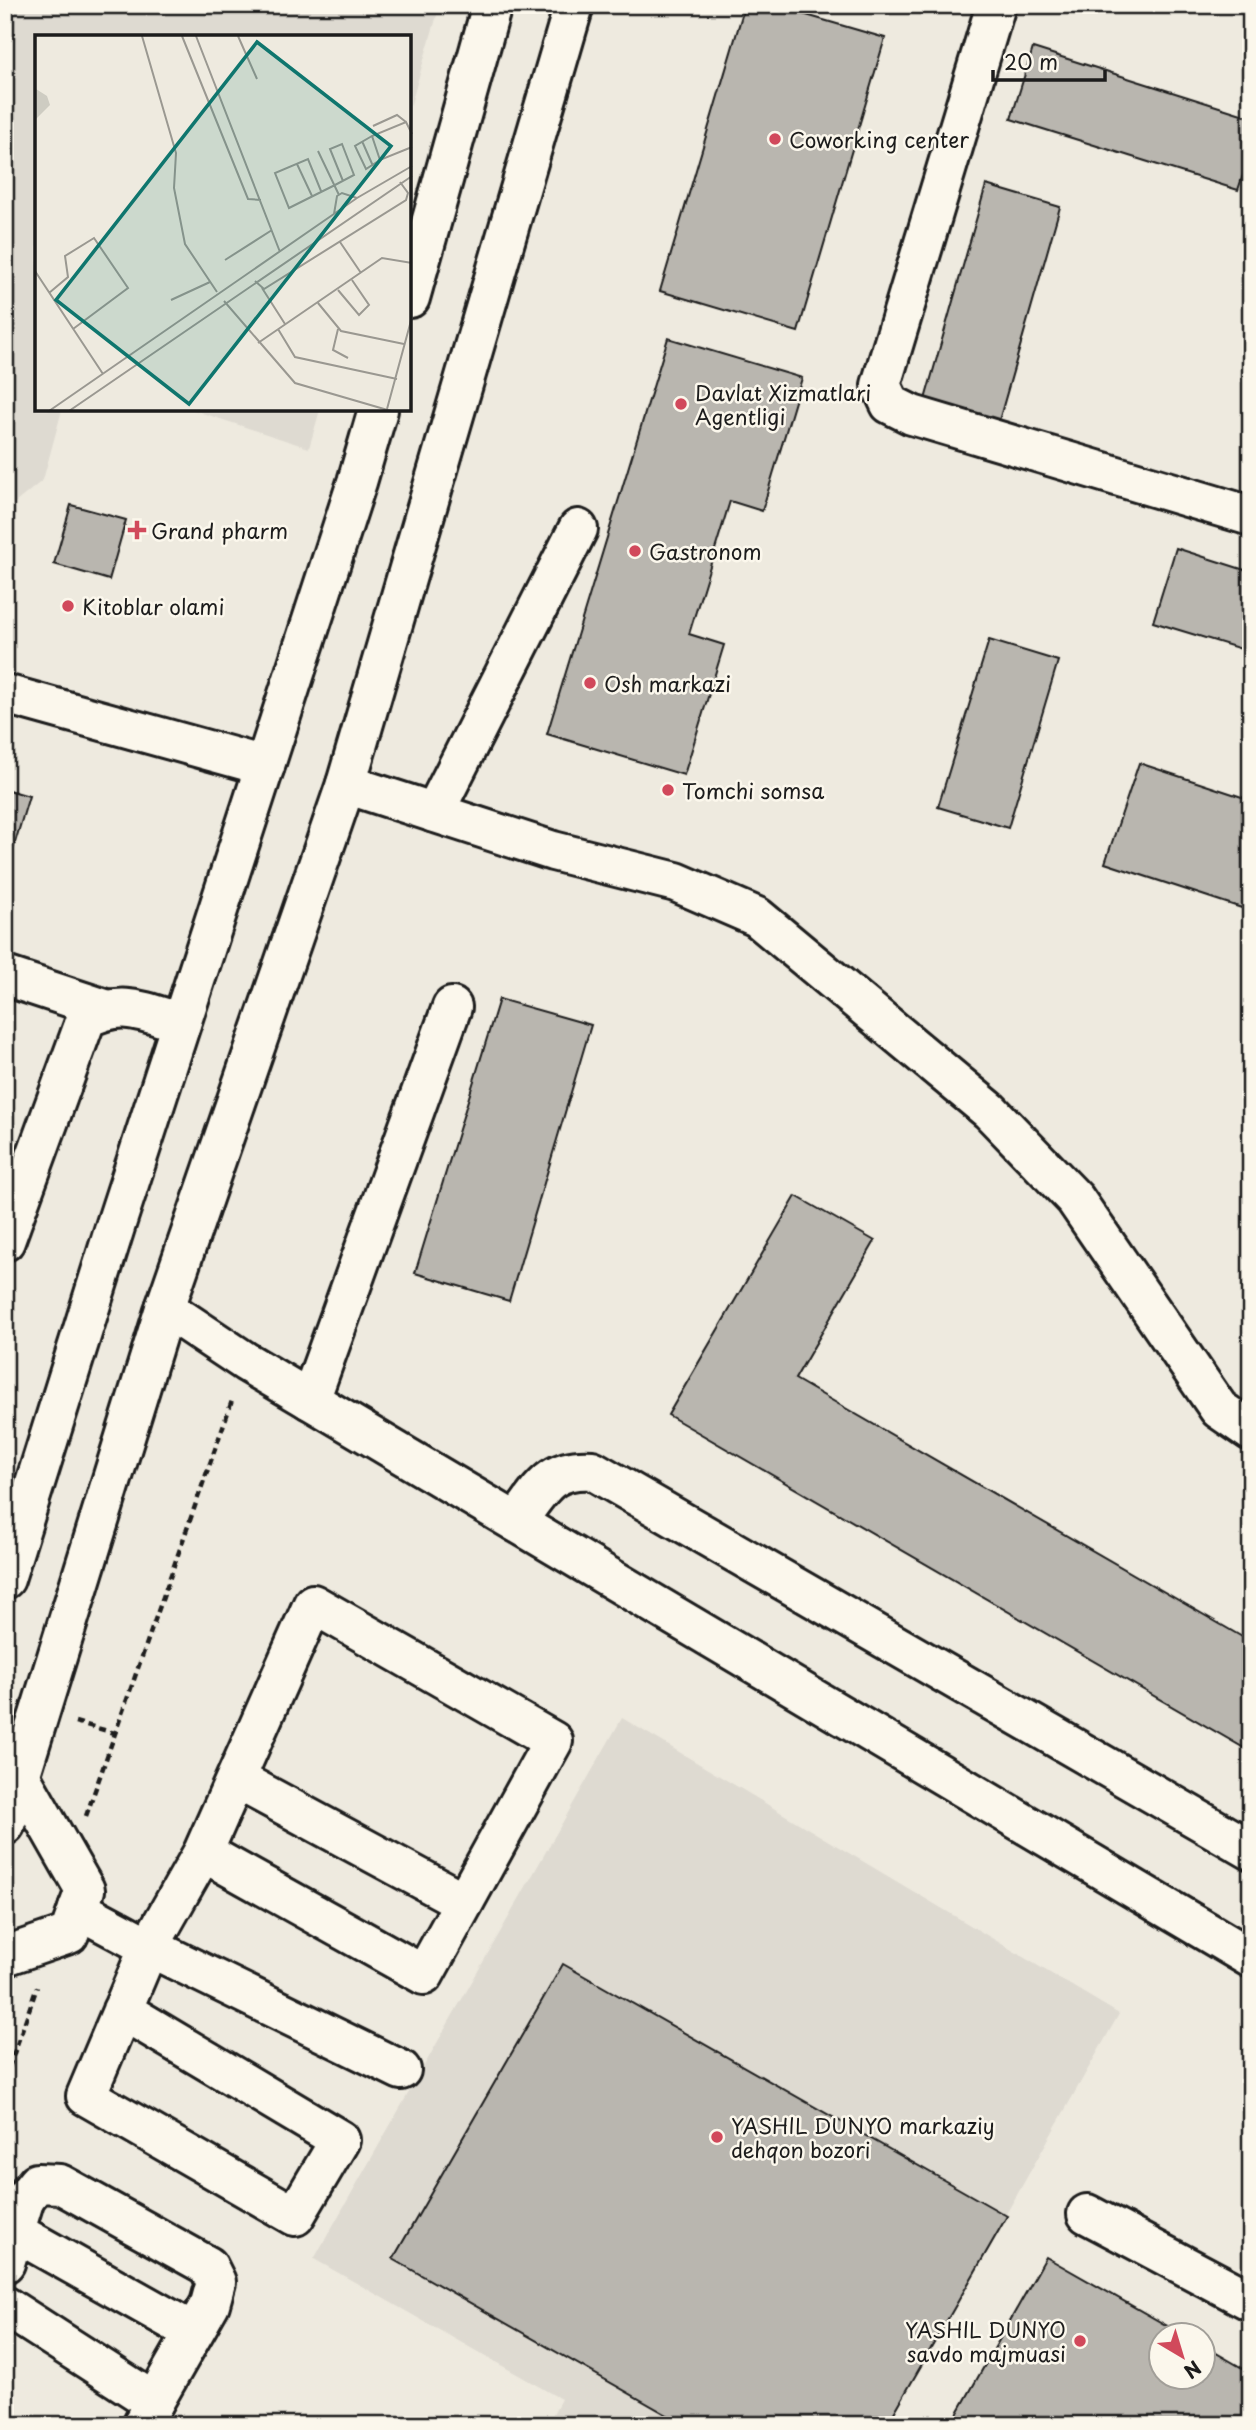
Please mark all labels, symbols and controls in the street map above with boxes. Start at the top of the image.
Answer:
inset map [35,35,411,411]
scale bar [993,38,1106,82]
text: 20 m [1004,45,1058,77]
place label: Coworking center [789,123,969,155]
marker: Coworking center [767,131,783,147]
place label: Davlat Xizmatlari Agentligi [695,376,871,432]
marker: Davlat Xizmatlari Agentligi [673,396,689,412]
place label: Grand pharm [151,514,288,546]
marker: Grand pharm [129,522,145,538]
place label: Gastronom [649,535,762,567]
marker: Gastronom [627,543,643,559]
place label: Kitoblar olami [82,590,225,622]
marker: Kitoblar olami [60,598,76,614]
place label: Osh markazi [604,667,731,699]
marker: Osh markazi [582,675,598,691]
place label: Tomchi somsa [682,774,824,806]
marker: Tomchi somsa [660,782,676,798]
place label: YASHIL DUNYO markaziy dehqon bozori [731,2109,995,2165]
marker: YASHIL DUNYO markaziy dehqon bozori [709,2129,725,2145]
place label: YASHIL DUNYO savdo majmuasi [905,2313,1066,2369]
north arrow [1148,2322,1218,2392]
marker: YASHIL DUNYO savdo majmuasi [1072,2333,1088,2349]
text: N [1179,2355,1208,2386]

